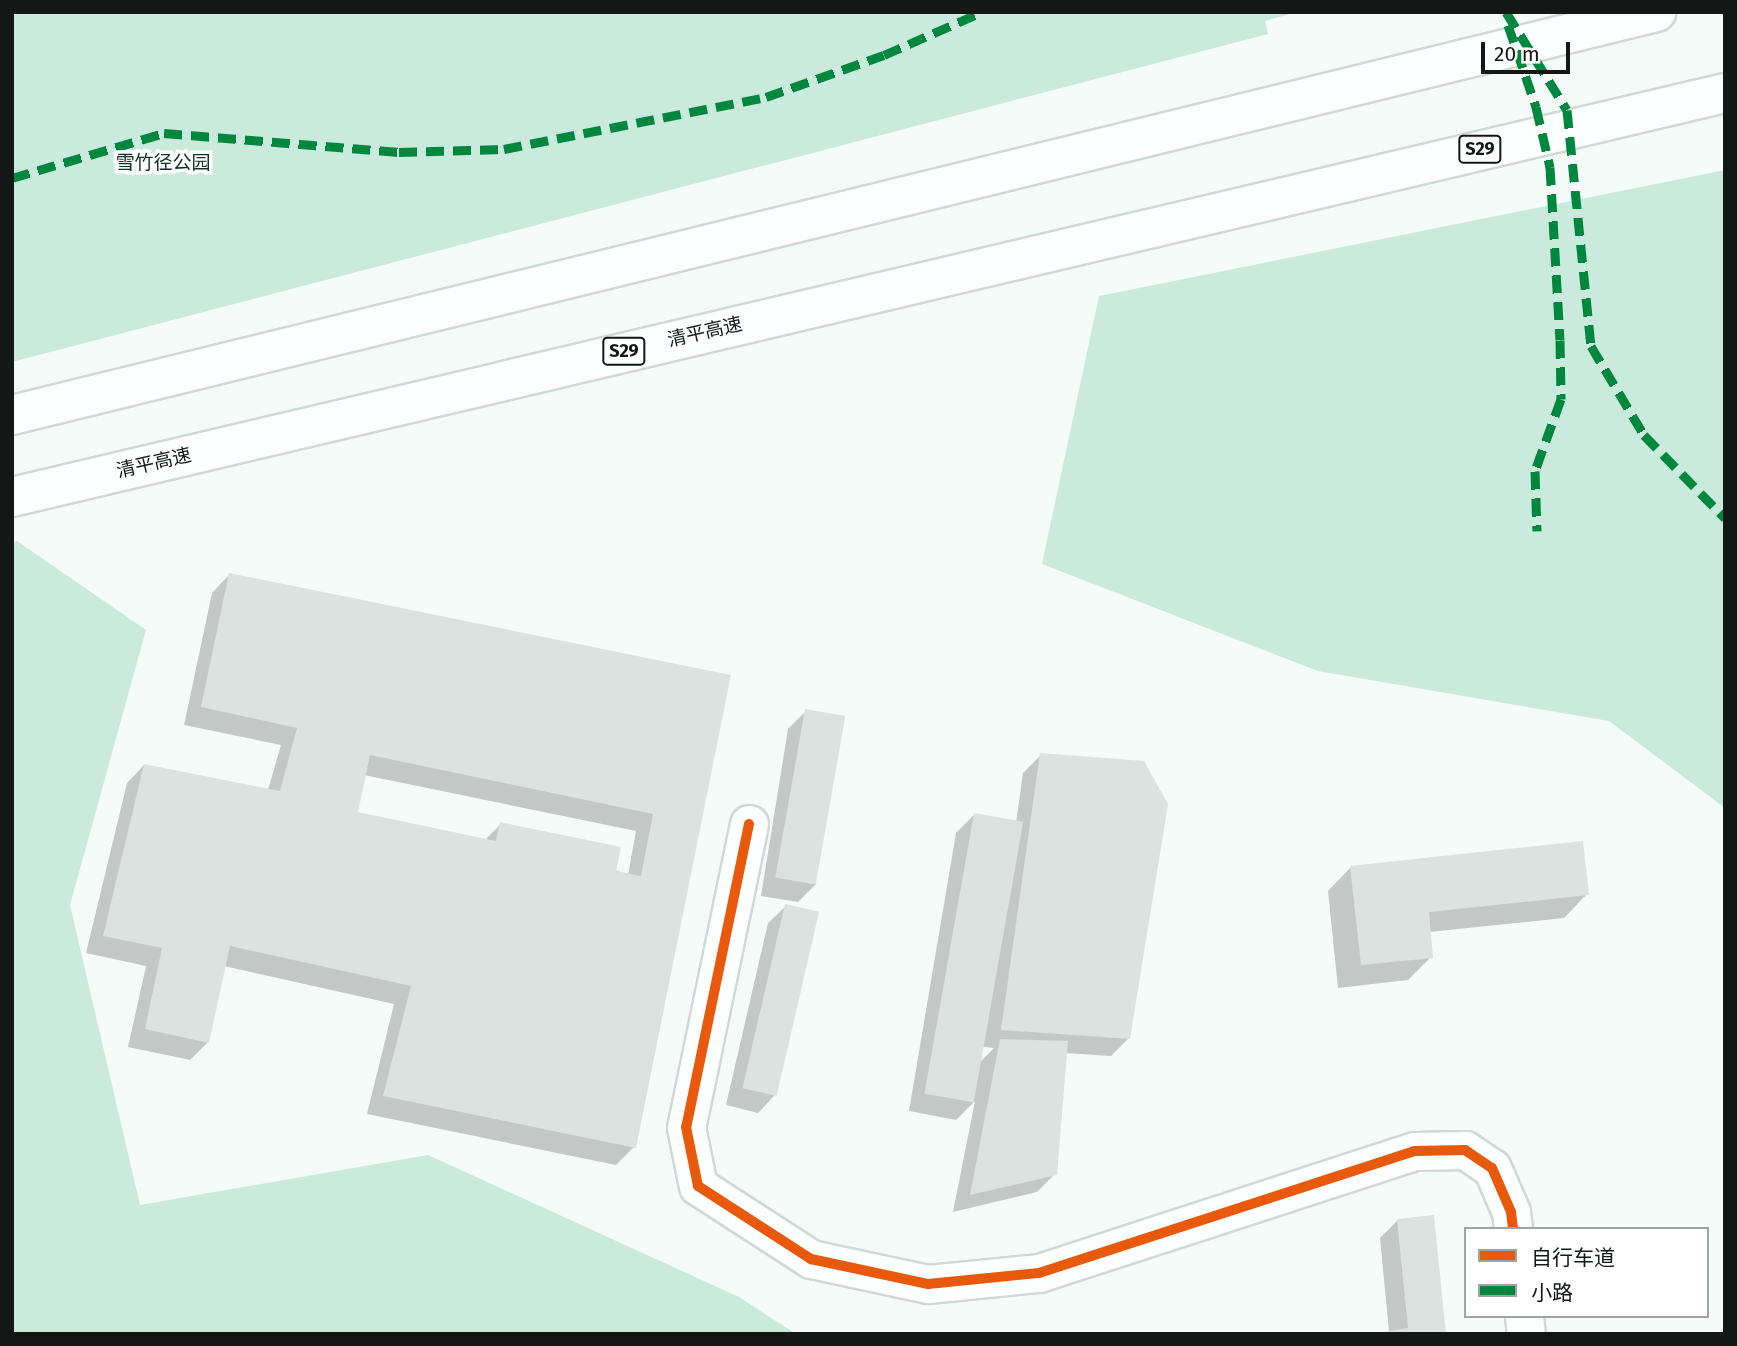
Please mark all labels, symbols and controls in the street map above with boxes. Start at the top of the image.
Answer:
scale bar [1485,28,1574,72]
text: 20 m [1494,41,1540,67]
road number: S29 [1457,134,1503,164]
park label: 雪竹径公园 [116,152,210,174]
street label: 清平高速 [665,312,745,352]
road number: S29 [601,337,647,366]
street label: 清平高速 [114,443,194,483]
legend [1464,1227,1709,1318]
text: 自行车道 [1531,1245,1615,1271]
text: 小路 [1531,1280,1573,1306]

